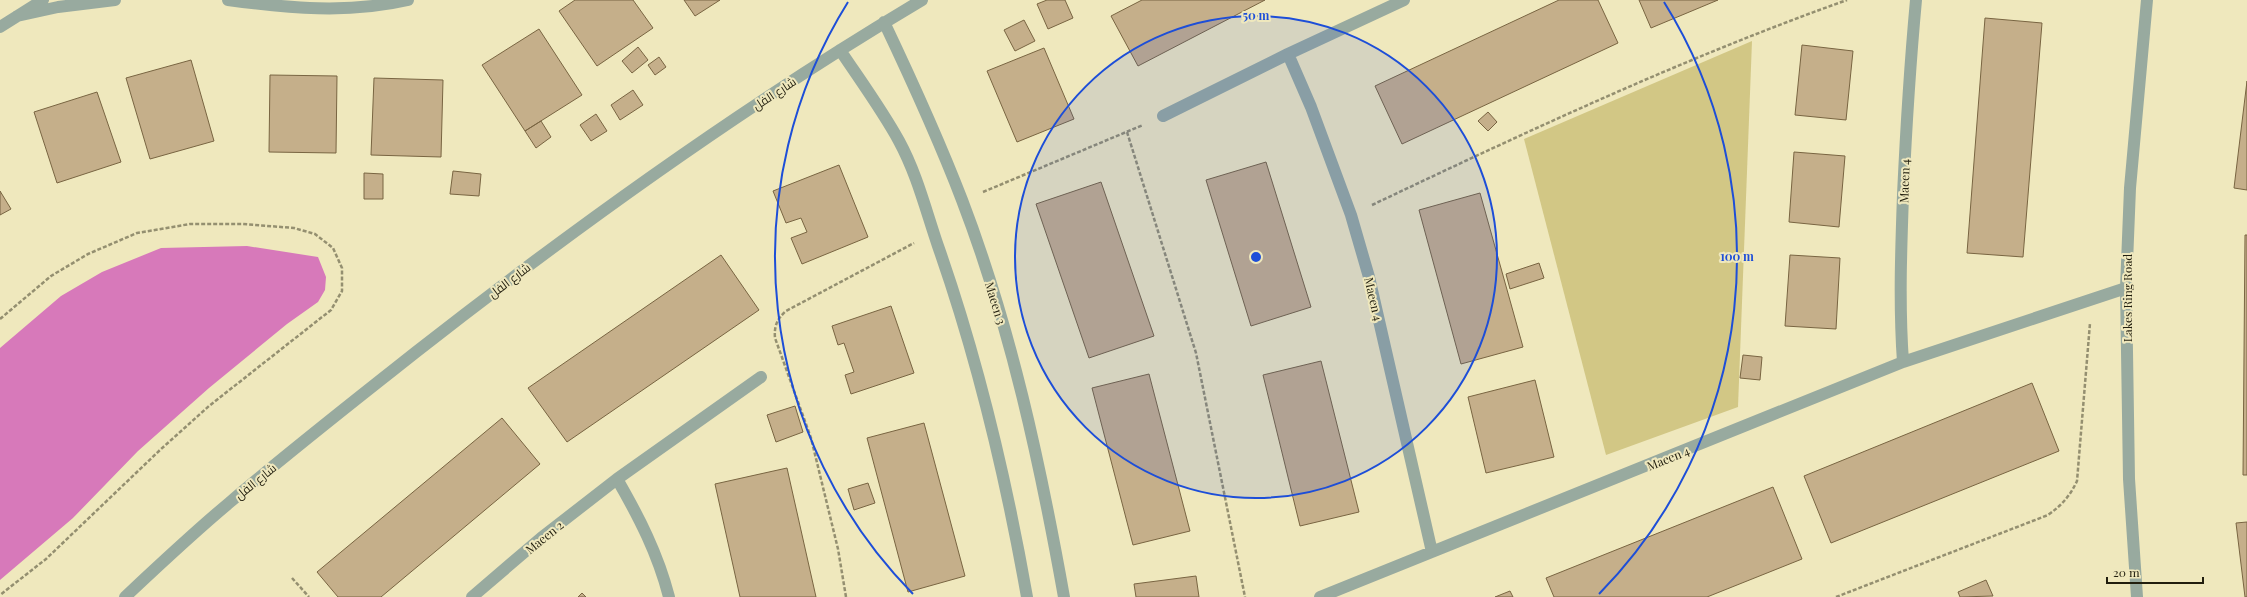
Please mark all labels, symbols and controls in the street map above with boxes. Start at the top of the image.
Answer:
text: 50 m [1243,7,1270,23]
street label: شارع الفل [749,73,799,114]
street label: Maeen 4 [1895,159,1913,203]
text: 100 m [1720,248,1754,264]
centre of rings [1249,250,1263,264]
street label: Lakes Ring Road [2119,254,2135,342]
street label: شارع الفل [485,259,534,302]
street label: Maeen 4 [1361,276,1387,322]
street label: Maeen 3 [982,280,1010,326]
street label: Maeen 4 [1644,442,1692,474]
street label: شارع الفل [231,459,280,503]
street label: Maeen 2 [522,517,566,557]
scale bar [2107,559,2203,585]
text: 20 m [2113,564,2140,580]

